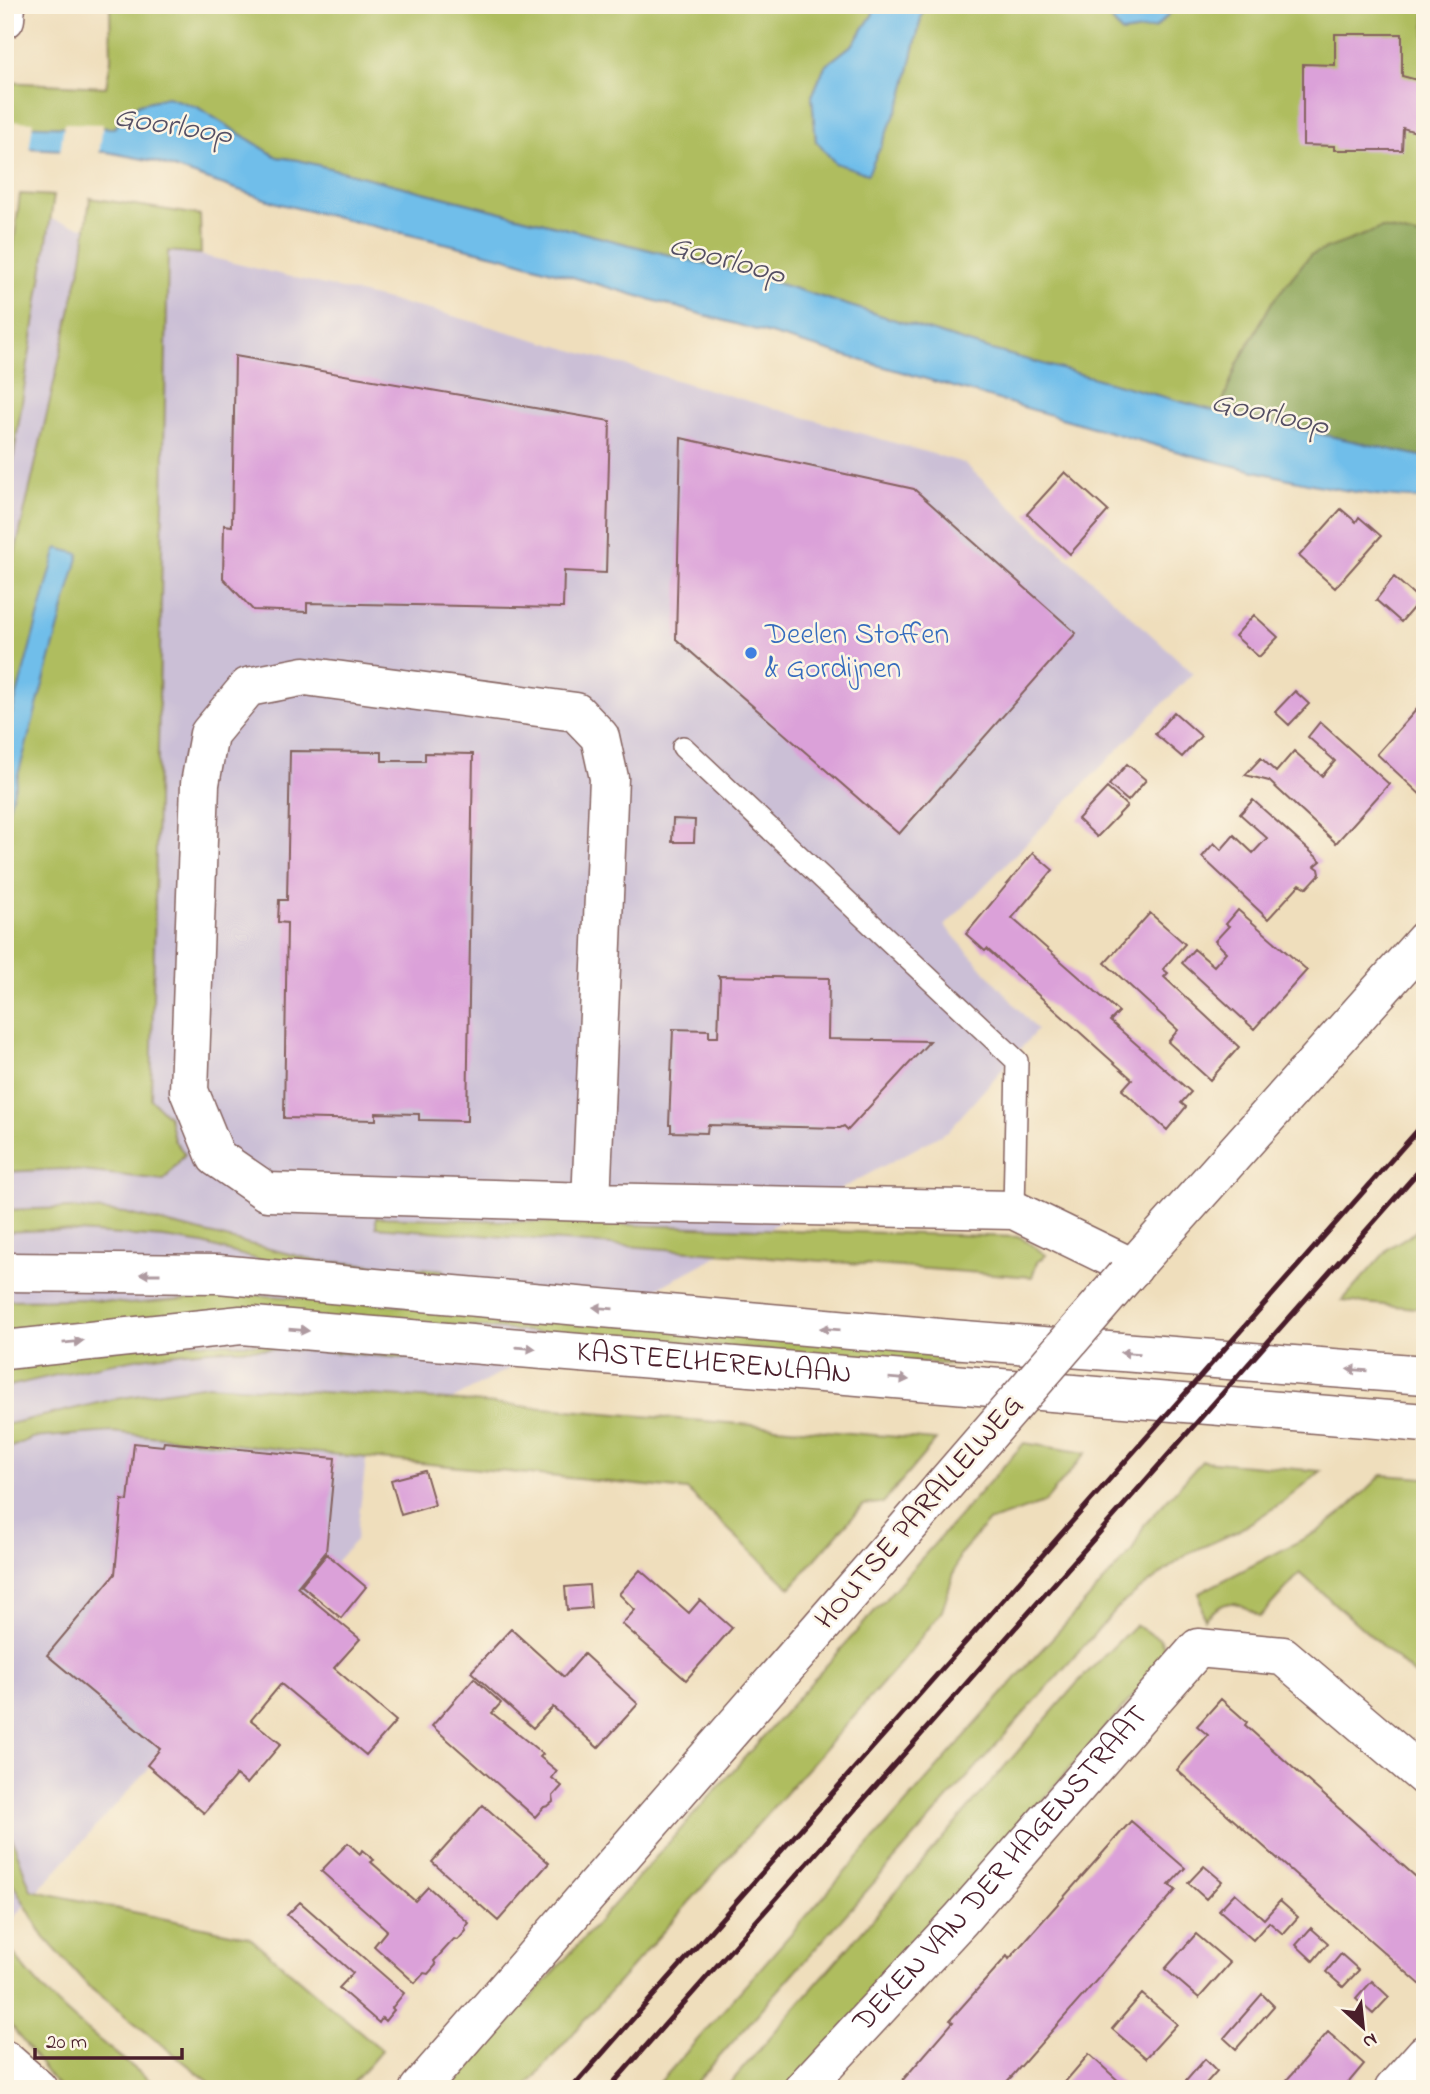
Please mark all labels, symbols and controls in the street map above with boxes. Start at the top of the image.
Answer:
water label: Goorloop [110,94,236,160]
water label: Goorloop [663,223,791,299]
water label: Goorloop [1207,380,1334,451]
place label: Deelen Stoffen & Gordijnen [764,614,949,692]
marker: Deelen Stoffen & Gordijnen [743,645,759,661]
one-way arrow [139,1268,161,1280]
one-way arrow [592,1302,614,1313]
one-way arrow [819,1323,841,1334]
one-way arrow [289,1325,311,1336]
street label: KASTEELHERENLAAN [575,1331,853,1397]
one-way arrow [62,1336,84,1347]
one-way arrow [515,1343,537,1354]
one-way arrow [1119,1347,1141,1358]
one-way arrow [1345,1364,1367,1375]
one-way arrow [889,1374,911,1385]
street label: HOUTSE PARALLELWEG [805,1386,1035,1640]
street label: DEKEN VAN DER HAGENSTRAAT [843,1696,1160,2044]
north arrow [1328,1993,1398,2062]
scale bar [35,2017,182,2061]
text: N [1358,2025,1381,2055]
text: 20 m [46,2028,87,2058]

